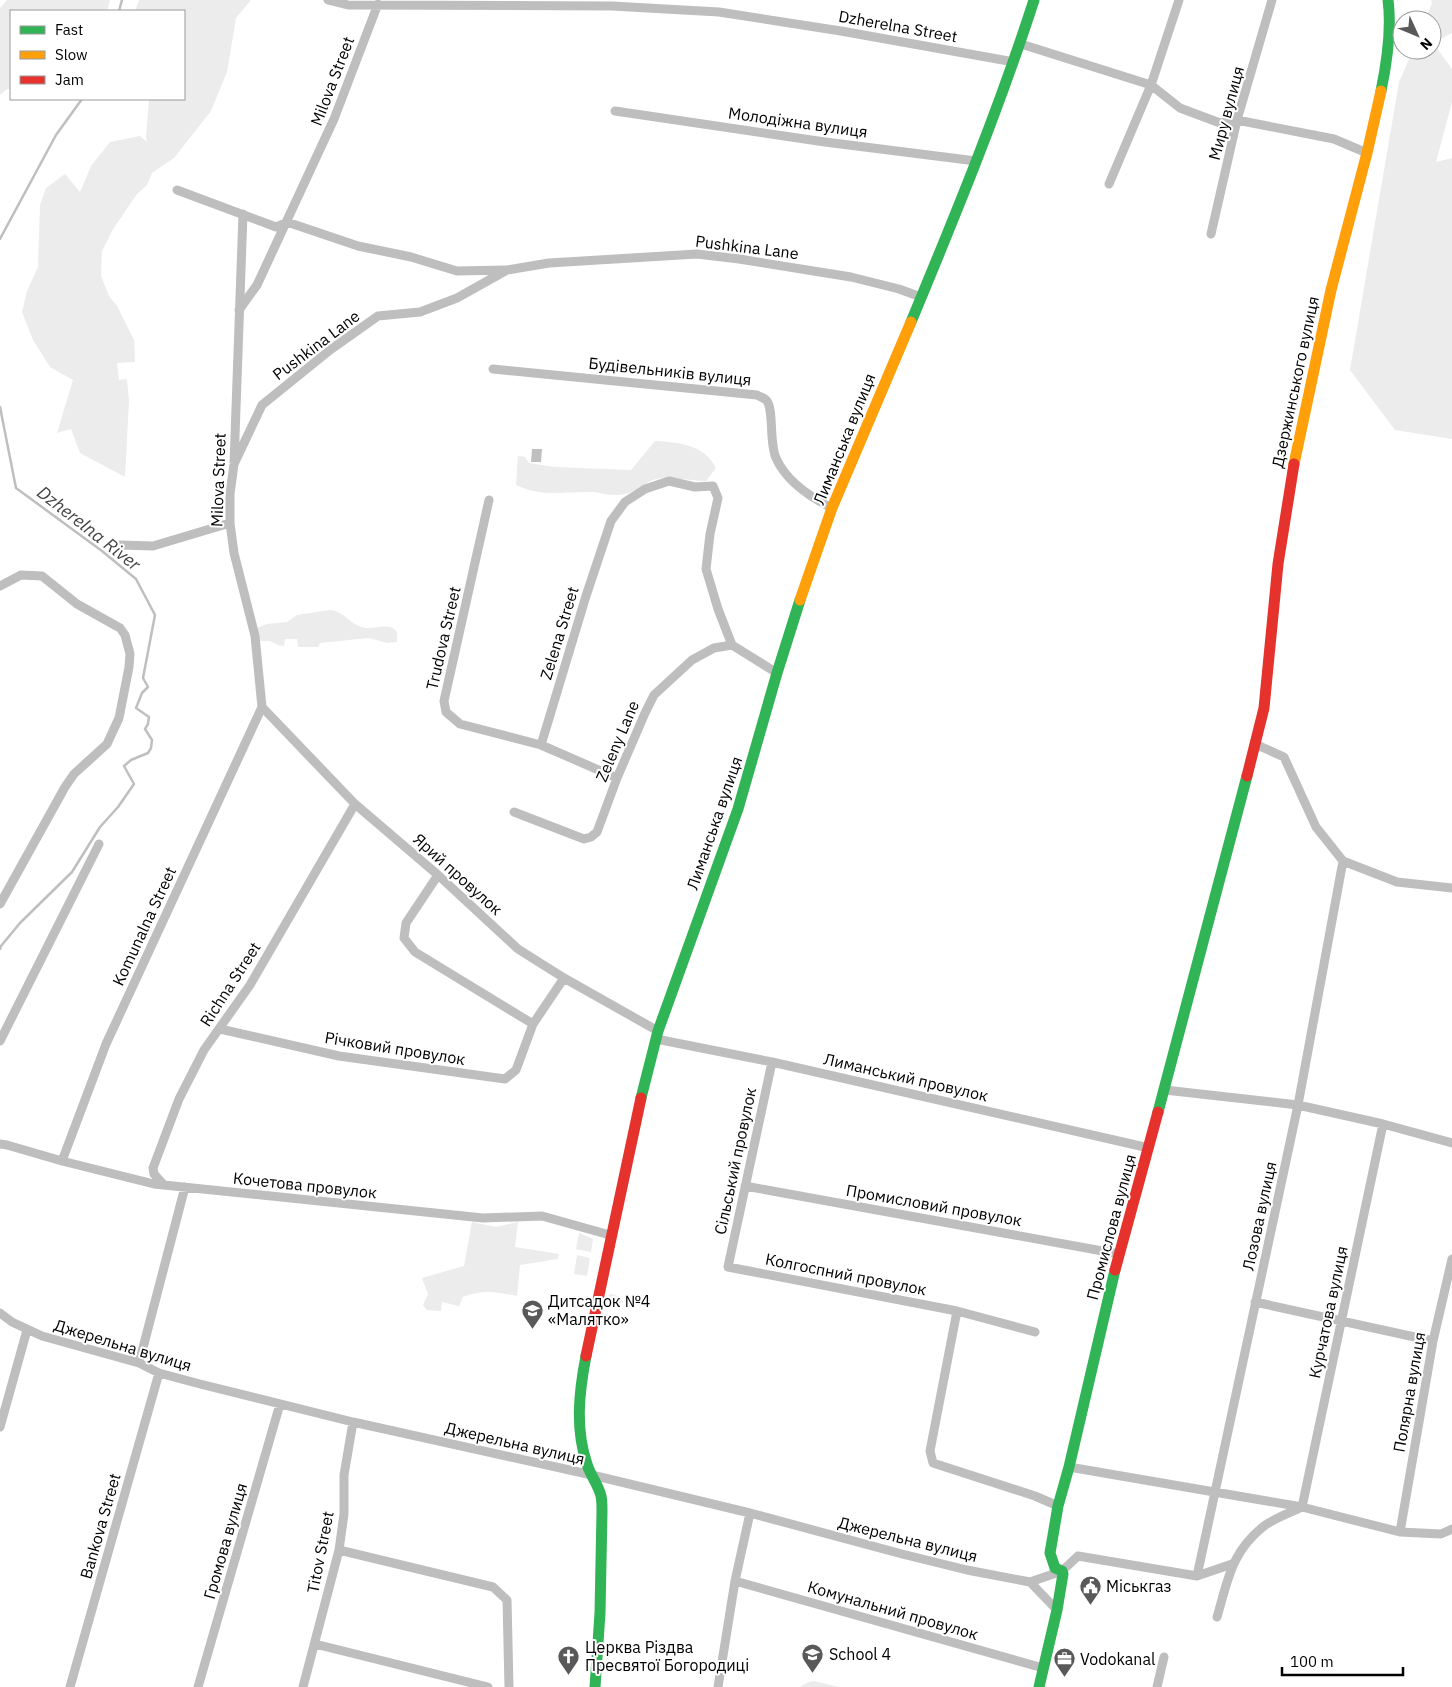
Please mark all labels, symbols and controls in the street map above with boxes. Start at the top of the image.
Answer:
street label: Dzherelna Street [837,6,959,46]
legend [10,10,185,100]
north arrow [1392,10,1442,60]
text: Fast [55,20,83,39]
street label: Milova Street [306,33,358,129]
text: N [1416,34,1436,54]
text: Slow [55,45,88,64]
street label: Миру вулиця [1204,64,1248,162]
text: Jam [55,70,84,89]
street label: Молодіжна вулиця [727,102,869,142]
street label: Pushkina Lane [694,231,800,263]
street label: Дзержинського вулиця [1267,294,1323,470]
street label: Pushkina Lane [268,306,364,384]
street label: Будівельників вулиця [587,352,753,390]
street label: Лиманська вулиця [809,370,879,508]
street label: Milova Street [206,433,230,527]
water label: Dzherelna River [33,481,146,576]
street label: Trudova Street [421,584,465,692]
street label: Zelena Street [535,584,583,682]
street label: Zeleny Lane [591,697,643,785]
street label: Лиманська вулиця [682,754,746,892]
street label: Ярий провулок [409,829,507,919]
street label: Komunalna Street [108,863,180,989]
street label: Richna Street [195,938,265,1030]
street label: Річковий провулок [323,1027,467,1069]
street label: Лиманський провулок [822,1048,990,1106]
street label: Сільський провулок [710,1085,760,1236]
street label: Промислова вулиця [1082,1152,1140,1302]
street label: Лозова вулиця [1238,1160,1280,1272]
street label: Кочетова провулок [232,1168,378,1203]
street label: Промисловий провулок [845,1180,1024,1230]
street label: Курчатова вулиця [1304,1244,1352,1380]
street label: Колгоспний провулок [764,1249,928,1299]
place label: Дитсадок №4 «Малятко» [548,1291,650,1329]
school or university icon: Дитсадок №4 «Малятко» [520,1298,544,1329]
street label: Джерельна вулиця [52,1315,194,1375]
street label: Полярна вулиця [1389,1330,1429,1454]
street label: Джерельна вулиця [443,1417,587,1469]
street label: Bankova Street [75,1471,125,1581]
street label: Громова вулиця [199,1481,251,1601]
street label: Titov Street [302,1509,338,1595]
street label: Джерельна вулиця [836,1512,980,1566]
public building icon: Міськгаз [1078,1574,1102,1605]
street label: Комунальний провулок [805,1576,981,1644]
place label: Міськгаз [1106,1576,1171,1596]
place label: Церква Різдва Пресвятої Богородиці [585,1637,749,1675]
school or university icon: School 4 [801,1642,825,1673]
church icon: Церква Різдва Пресвятої Богородиці [557,1644,581,1675]
place label: School 4 [829,1644,891,1664]
scale bar [1282,1644,1403,1676]
office icon: Vodokanal [1052,1647,1076,1678]
place label: Vodokanal [1080,1649,1155,1669]
text: 100 m [1290,1652,1334,1671]

